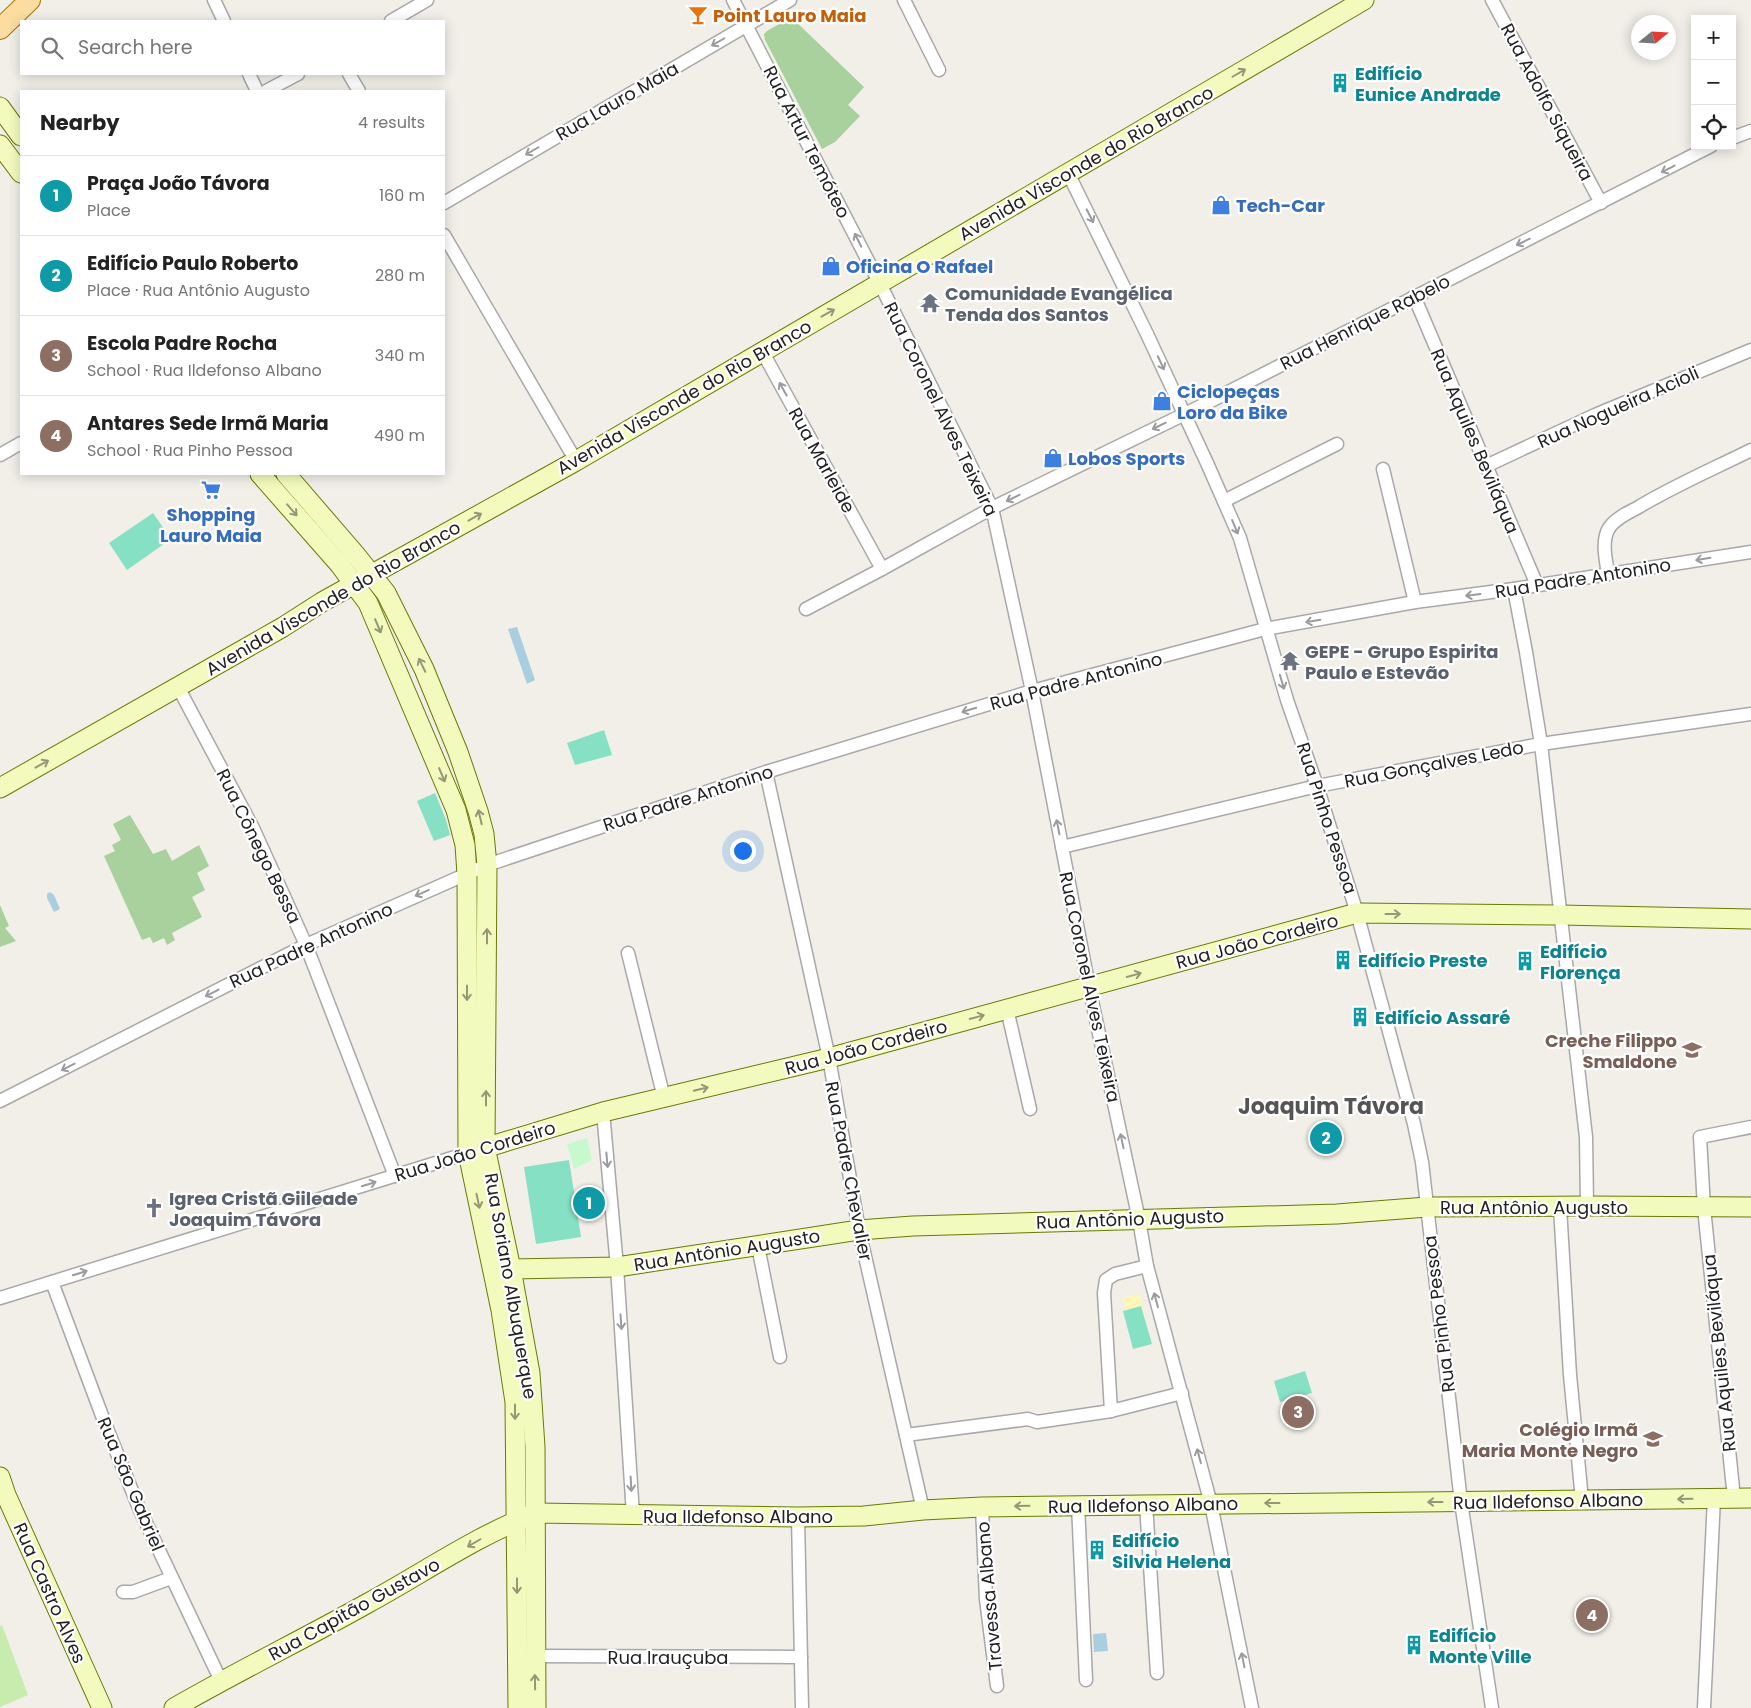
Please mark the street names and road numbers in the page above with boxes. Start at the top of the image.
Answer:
street label: Rua Adolfo Siqueira [1495,19,1599,185]
street label: Rua Lauro Maia [551,56,683,146]
street label: Rua Artur Temóteo [758,61,856,223]
street label: Avenida Visconde do Rio Branco [954,80,1218,246]
street label: Rua Henrique Rabelo [1276,268,1454,376]
street label: Rua Coronel Alves Teixeira [878,298,1004,520]
street label: Avenida Visconde do Rio Branco [552,314,816,480]
street label: Rua Aquiles Beviláqua [1425,345,1525,537]
street label: Rua Nogueira Acioli [1533,360,1703,454]
street label: Rua Marleide [783,403,861,517]
street label: Avenida Visconde do Rio Branco [201,515,465,681]
street label: Rua Padre Antonino [1493,552,1673,604]
street label: Rua Padre Antonino [987,646,1165,716]
street label: Rua Gonçalves Ledo [1342,734,1526,794]
street label: Rua Pinho Pessoa [1291,739,1363,897]
street label: Rua Padre Antonino [600,759,776,837]
street label: Rua Cônego Bessa [211,764,307,928]
street label: Rua Coronel Alves Teixeira [1053,869,1127,1105]
street label: Rua Padre Antonino [225,896,397,994]
street label: Rua João Cordeiro [1173,907,1341,975]
street label: Rua João Cordeiro [782,1013,950,1081]
street label: Rua Padre Chevalier [819,1079,879,1263]
street label: Rua João Cordeiro [391,1115,559,1187]
street label: Rua Soriano Albuquerque [479,1171,543,1401]
street label: Rua Antônio Augusto [1440,1195,1628,1220]
street label: Rua Antônio Augusto [1035,1203,1225,1235]
street label: Rua Antônio Augusto [632,1223,822,1277]
street label: Rua Pinho Pessoa [1417,1234,1461,1394]
street label: Rua Aquiles Beviláqua [1696,1253,1742,1453]
street label: Rua São Gabriel [91,1413,171,1555]
street label: Rua Ildefonso Albano [1453,1487,1643,1515]
street label: Rua Ildefonso Albano [1048,1491,1238,1519]
street label: Rua Ildefonso Albano [643,1504,833,1529]
street label: Rua Castro Alves [8,1519,92,1667]
street label: Travessa Albano [970,1520,1008,1672]
street label: Rua Capitão Gustavo [264,1551,444,1667]
street label: Rua Irauçuba [607,1645,729,1670]

